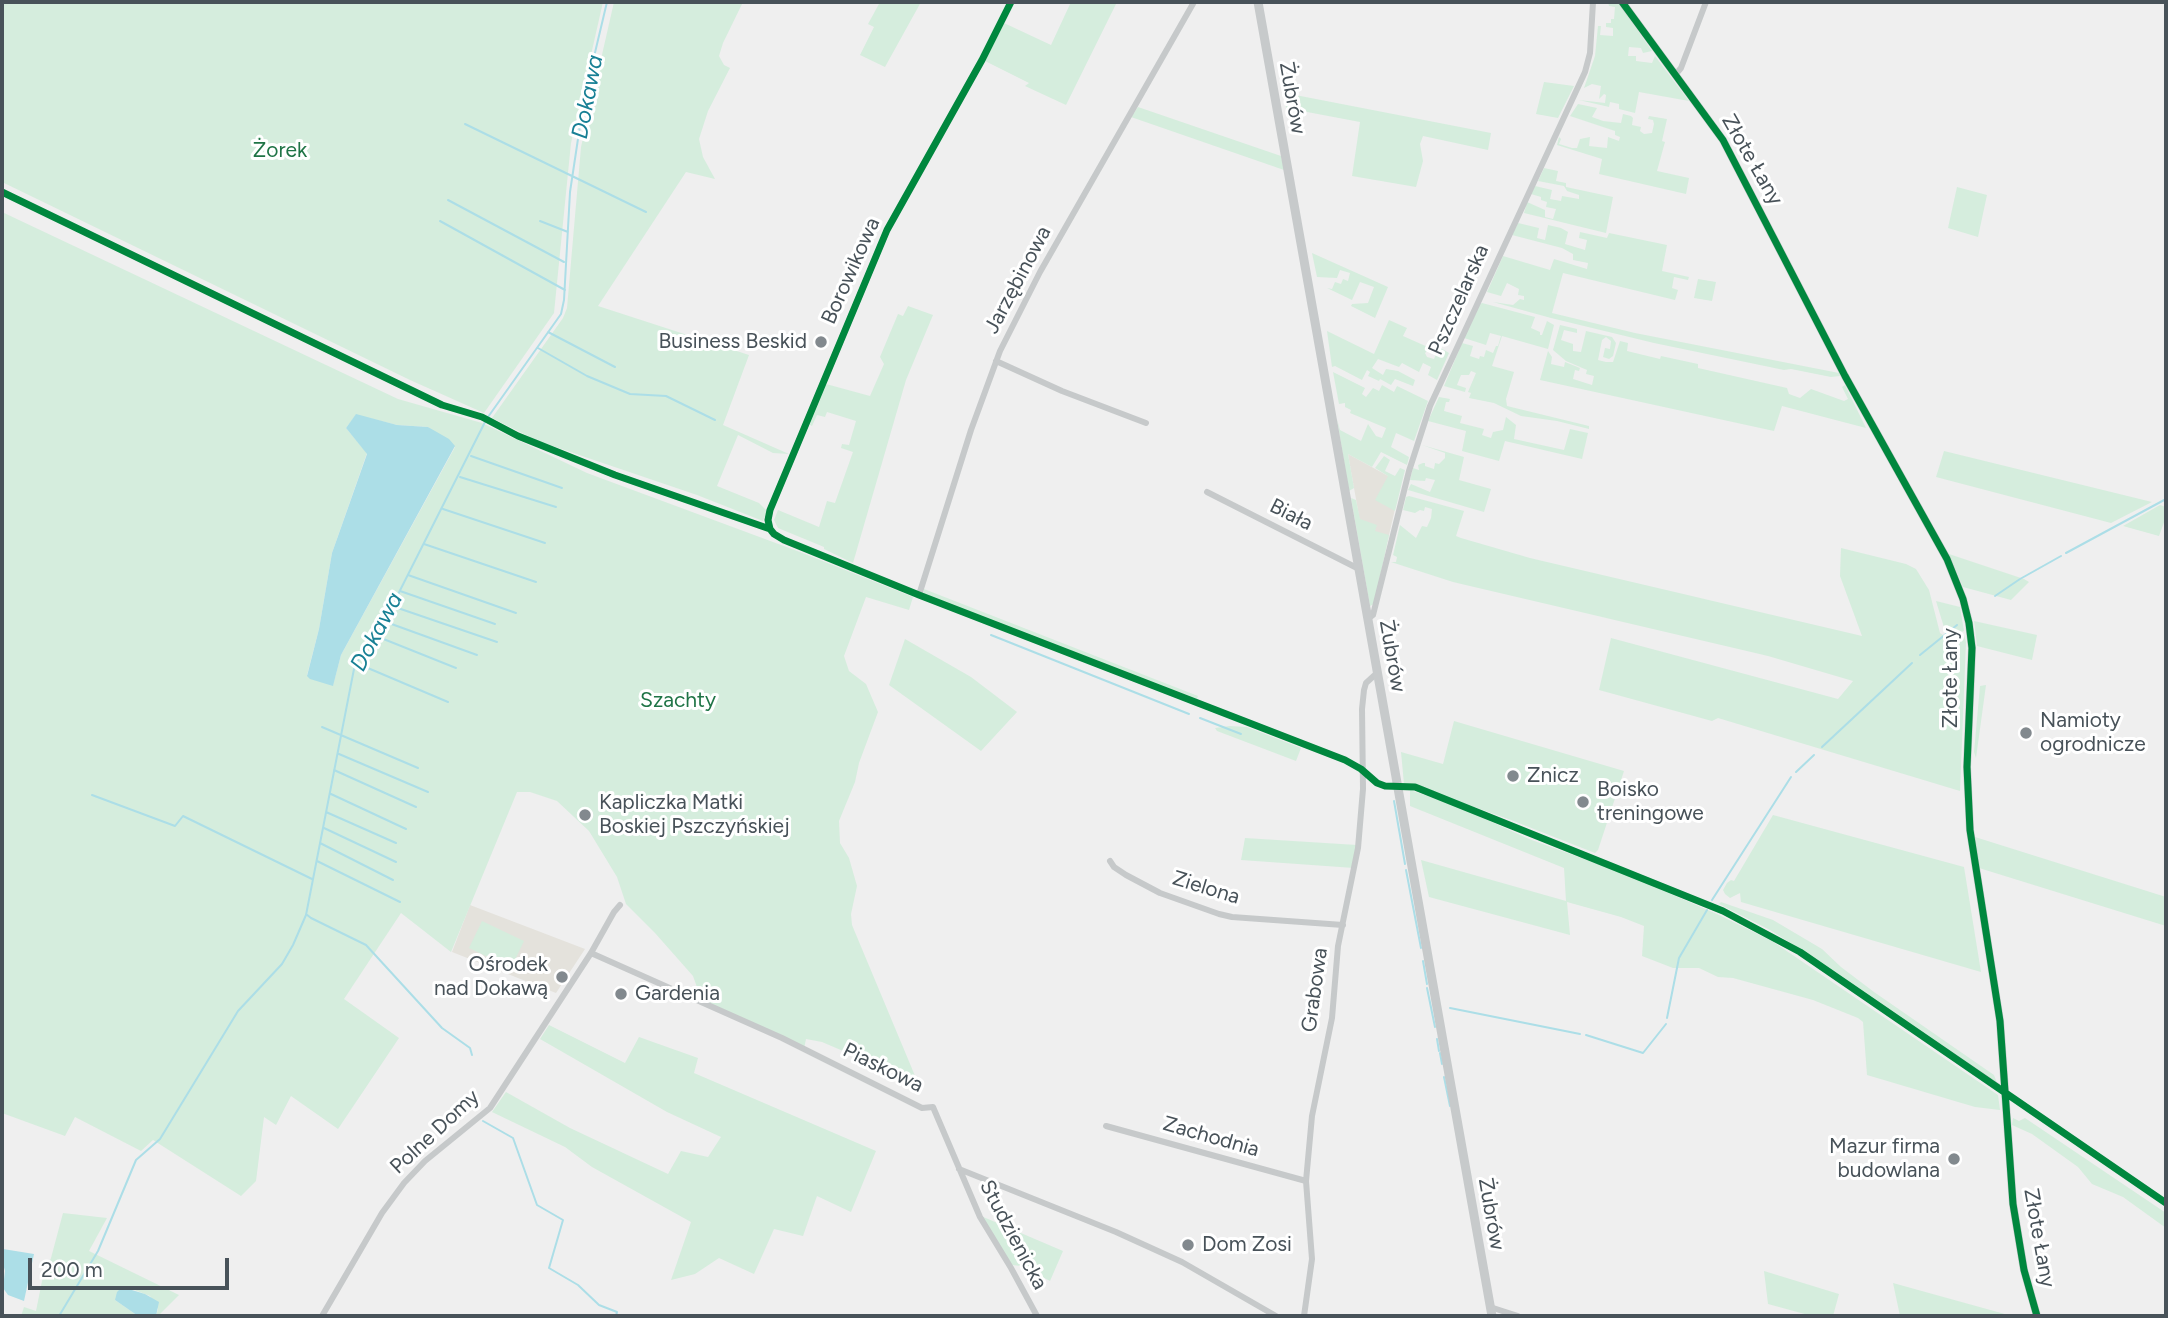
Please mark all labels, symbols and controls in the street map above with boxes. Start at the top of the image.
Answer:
water label: Dokawa [566,53,610,141]
street label: Żubrów [1273,60,1311,136]
street label: Złote Łany [1716,110,1788,210]
park label: Żorek [253,138,307,164]
street label: Borowikowa [816,214,886,328]
street label: Jarzębinowa [979,222,1057,338]
street label: Pszczelarska [1423,241,1495,359]
place label: Business Beskid [658,329,807,355]
marker: Business Beskid [813,334,829,350]
street label: Biała [1265,494,1317,536]
water label: Dokawa [345,588,409,676]
street label: Żubrów [1373,618,1411,694]
street label: Złote Łany [1938,628,1964,728]
park label: Szachty [640,688,716,714]
place label: Namioty ogrodnicze [2040,708,2146,758]
marker: Namioty ogrodnicze [2018,725,2034,741]
place label: Znicz [1527,763,1579,789]
marker: Znicz [1505,768,1521,784]
place label: Boisko treningowe [1597,777,1704,827]
place label: Kapliczka Matki Boskiej Pszczyńskiej [599,790,790,840]
marker: Boisko treningowe [1575,794,1591,810]
marker: Kapliczka Matki Boskiej Pszczyńskiej [577,807,593,823]
street label: Zielona [1169,866,1243,910]
street label: Grabowa [1297,946,1333,1034]
place label: Ośrodek nad Dokawą [434,952,548,1002]
marker: Ośrodek nad Dokawą [554,969,570,985]
place label: Gardenia [635,981,720,1007]
marker: Gardenia [613,986,629,1002]
street label: Piaskowa [839,1038,927,1098]
street label: Polne Domy [385,1084,485,1180]
street label: Zachodnia [1160,1111,1262,1163]
place label: Mazur firma budowlana [1829,1134,1940,1184]
marker: Mazur firma budowlana [1946,1151,1962,1167]
street label: Studzienicka [974,1176,1052,1294]
street label: Żubrów [1472,1176,1510,1252]
street label: Złote Łany [2018,1186,2060,1290]
place label: Dom Zosi [1202,1232,1292,1258]
marker: Dom Zosi [1180,1237,1196,1253]
scale bar [32,1244,233,1288]
text: 200 m [41,1257,103,1282]

